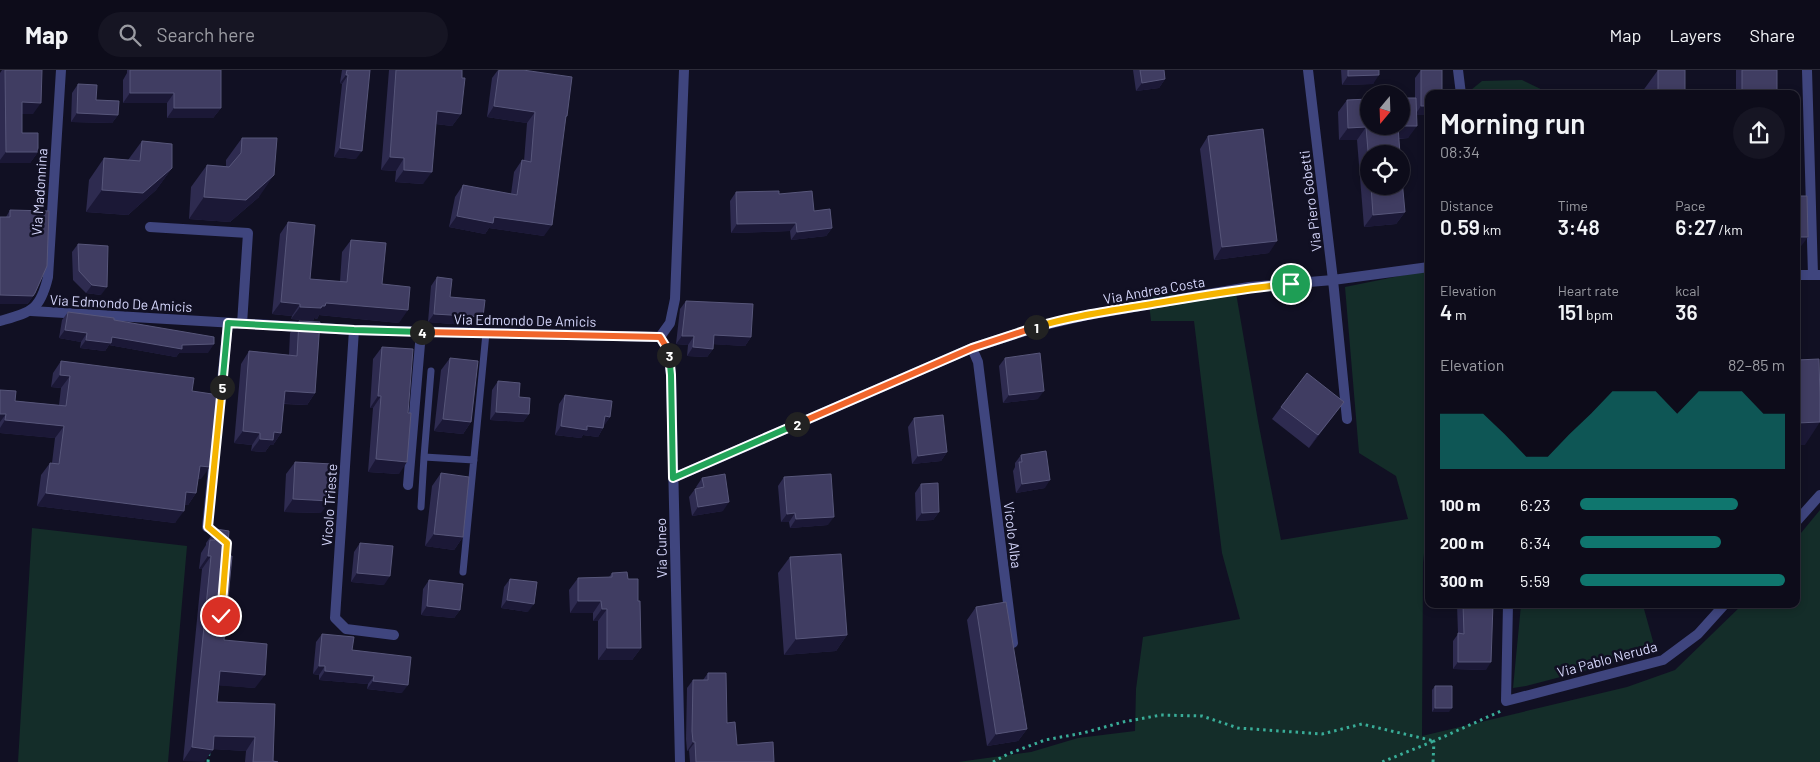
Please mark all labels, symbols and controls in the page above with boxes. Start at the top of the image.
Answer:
search box [98,12,448,57]
text: Map [25,20,68,49]
icon: search [116,21,144,49]
text: Search here [156,23,255,46]
text: Map [1609,24,1641,46]
text: Layers [1669,24,1722,46]
text: Share [1750,24,1795,46]
north arrow [1360,85,1410,135]
map controls [1360,85,1410,195]
text: Morning run [1440,106,1586,140]
button: share [1733,107,1785,159]
text: 08:34 [1440,142,1480,161]
button: locate [1360,145,1410,195]
street label: Via Madonnina [27,148,51,236]
street label: Via Piero Gobetti [1295,150,1325,252]
text: Distance [1440,197,1493,214]
text: Time [1558,197,1588,214]
text: Pace [1675,197,1705,214]
text: 0.59 [1440,214,1480,239]
text: 3:48 [1558,214,1600,239]
text: 6:27 [1675,214,1716,239]
text: km [1480,221,1501,238]
text: /km [1716,221,1743,238]
pin [1270,263,1312,305]
icon: arrive [1277,270,1305,298]
street label: Via Andrea Costa [1102,273,1206,307]
text: Elevation [1440,282,1496,299]
text: Heart rate [1558,282,1619,299]
text: kcal [1675,282,1700,299]
street label: Via Edmondo De Amicis [49,291,193,315]
text: 4 [1440,299,1452,324]
text: 151 [1558,299,1583,324]
text: 36 [1675,299,1698,324]
text: m [1452,306,1467,323]
text: bpm [1583,306,1613,323]
street label: Via Edmondo De Amicis [454,310,597,330]
pin: 1 [1024,314,1048,340]
text: 1 [1034,319,1039,336]
pin: 4 [410,320,434,344]
text: 4 [418,324,427,341]
pin: 3 [656,342,682,368]
text: 3 [666,347,673,364]
text: Elevation [1440,355,1504,374]
text: 82–85 m [1728,355,1785,374]
pin: 5 [210,374,234,400]
text: 5 [219,379,226,396]
pin: 2 [784,412,810,436]
text: 2 [794,416,801,433]
street label: Vicolo Trieste [318,463,340,547]
text: 100 m [1440,495,1480,514]
text: 6:23 [1520,495,1550,514]
street label: Vicolo Alba [1000,501,1026,569]
street label: Via Cuneo [652,518,670,578]
text: 200 m [1440,533,1484,552]
text: 6:34 [1520,533,1551,552]
text: 300 m [1440,571,1483,590]
text: 5:59 [1520,571,1550,590]
pin [200,595,242,637]
icon: check [207,602,235,630]
street label: Via Pablo Neruda [1555,637,1659,681]

